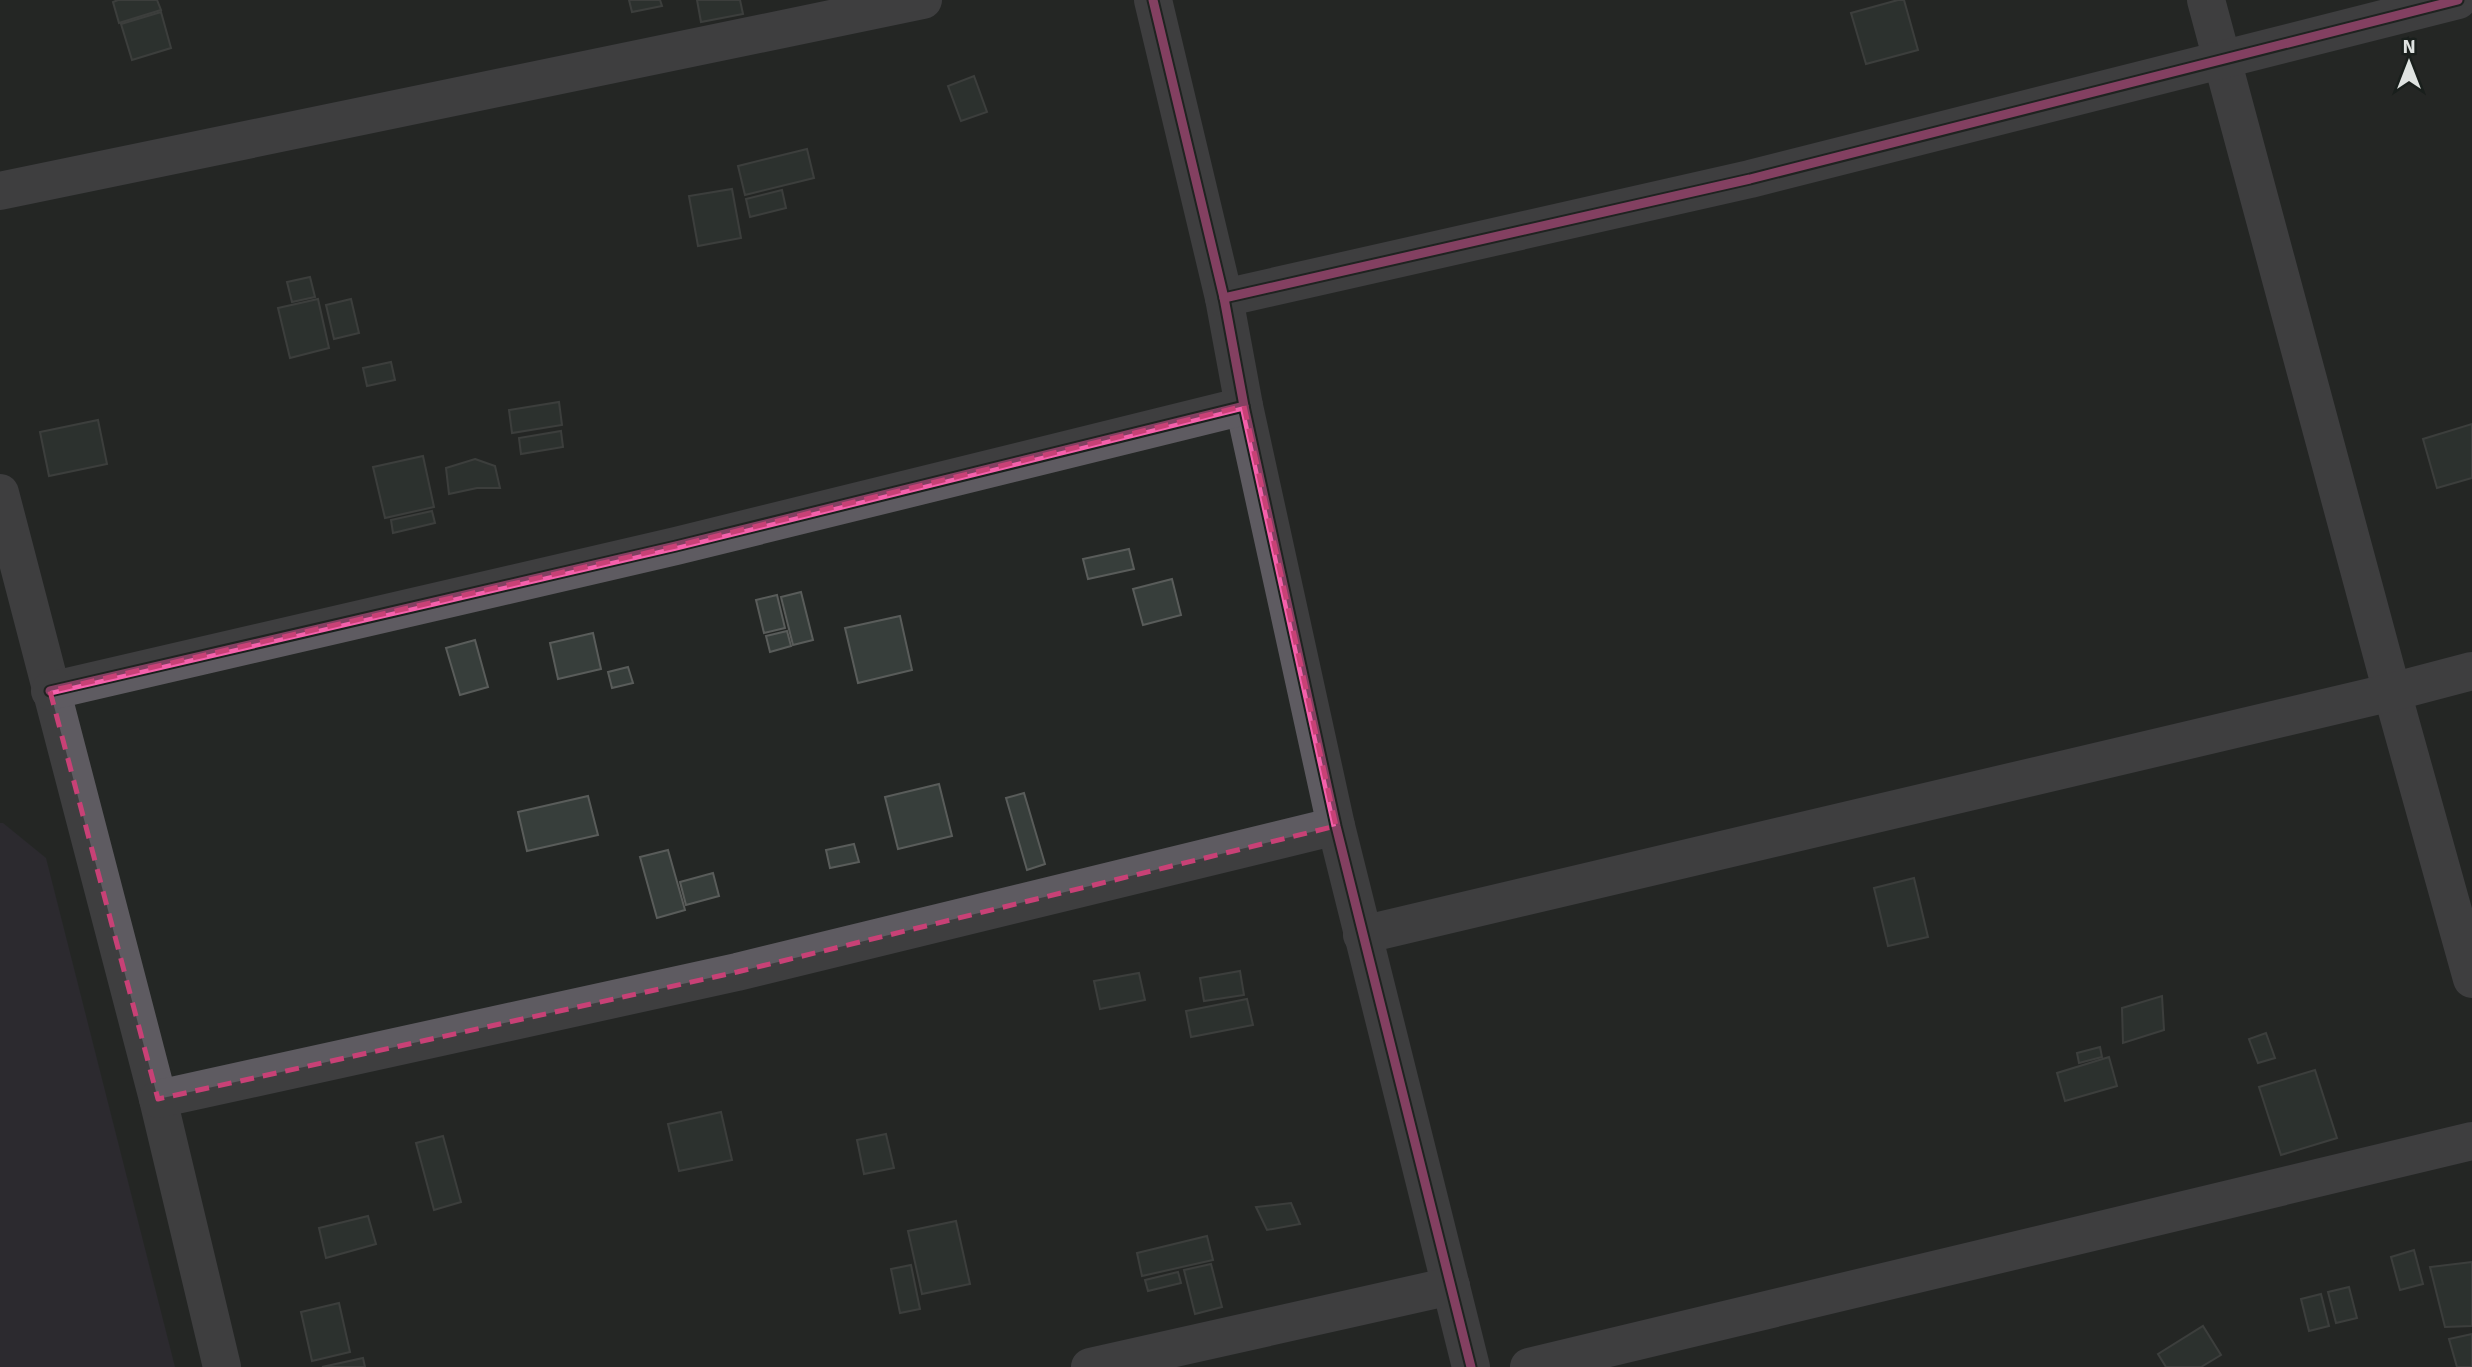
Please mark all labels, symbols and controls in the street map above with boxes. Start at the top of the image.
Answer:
north arrow [2374,28,2444,98]
text: N [2402,35,2416,59]

